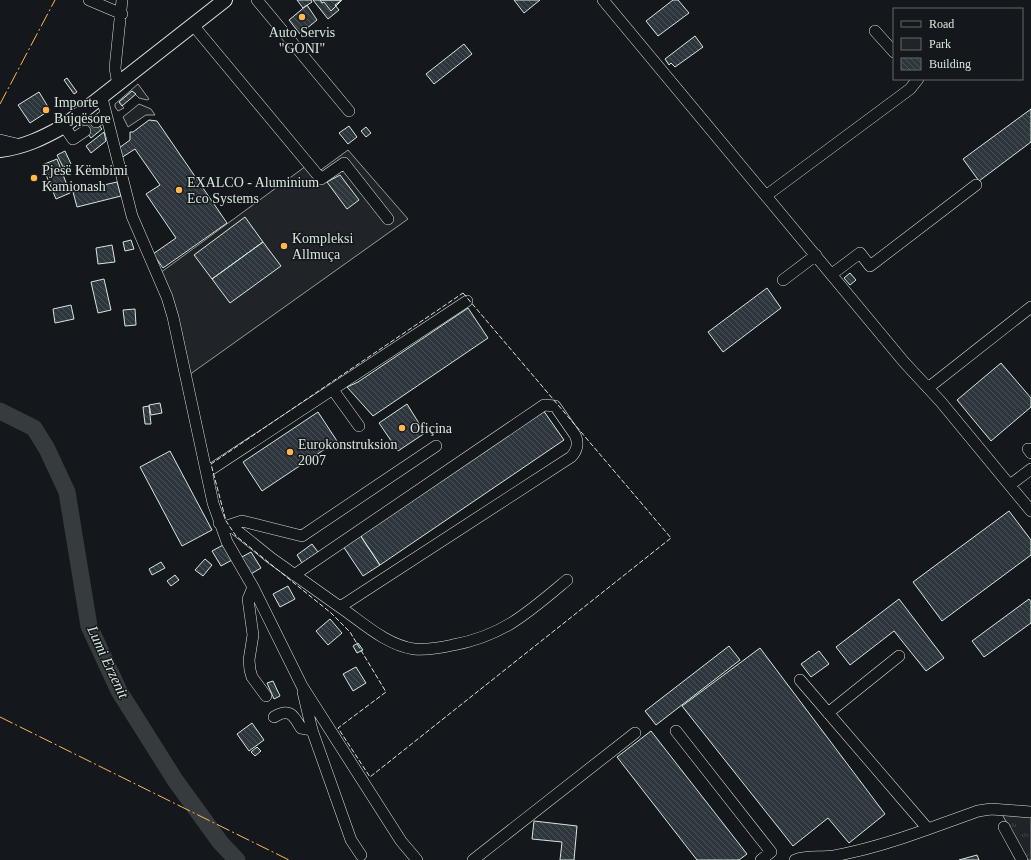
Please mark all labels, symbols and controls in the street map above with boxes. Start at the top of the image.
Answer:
legend [893,8,1023,80]
marker: Auto Servis "GONI" [297,12,307,22]
text: Road [929,17,954,31]
place label: Auto Servis "GONI" [269,25,335,56]
text: Park [929,37,951,51]
text: Building [929,57,971,71]
place label: Importe Bujqësore [54,95,111,126]
marker: Importe Bujqësore [41,105,51,115]
place label: Pjesë Këmbimi Kamionash [42,163,128,194]
marker: Pjesë Këmbimi Kamionash [29,173,39,183]
place label: EXALCO - Aluminium Eco Systems [187,175,319,206]
marker: EXALCO - Aluminium Eco Systems [174,185,184,195]
place label: Kompleksi Allmuça [292,231,354,262]
marker: Kompleksi Allmuça [279,241,289,251]
place label: Ofiçina [410,421,453,436]
marker: Ofiçina [397,423,407,433]
place label: Eurokonstruksion 2007 [298,437,398,468]
marker: Eurokonstruksion 2007 [285,447,295,457]
water label: Lumi Erzenit [84,622,132,701]

